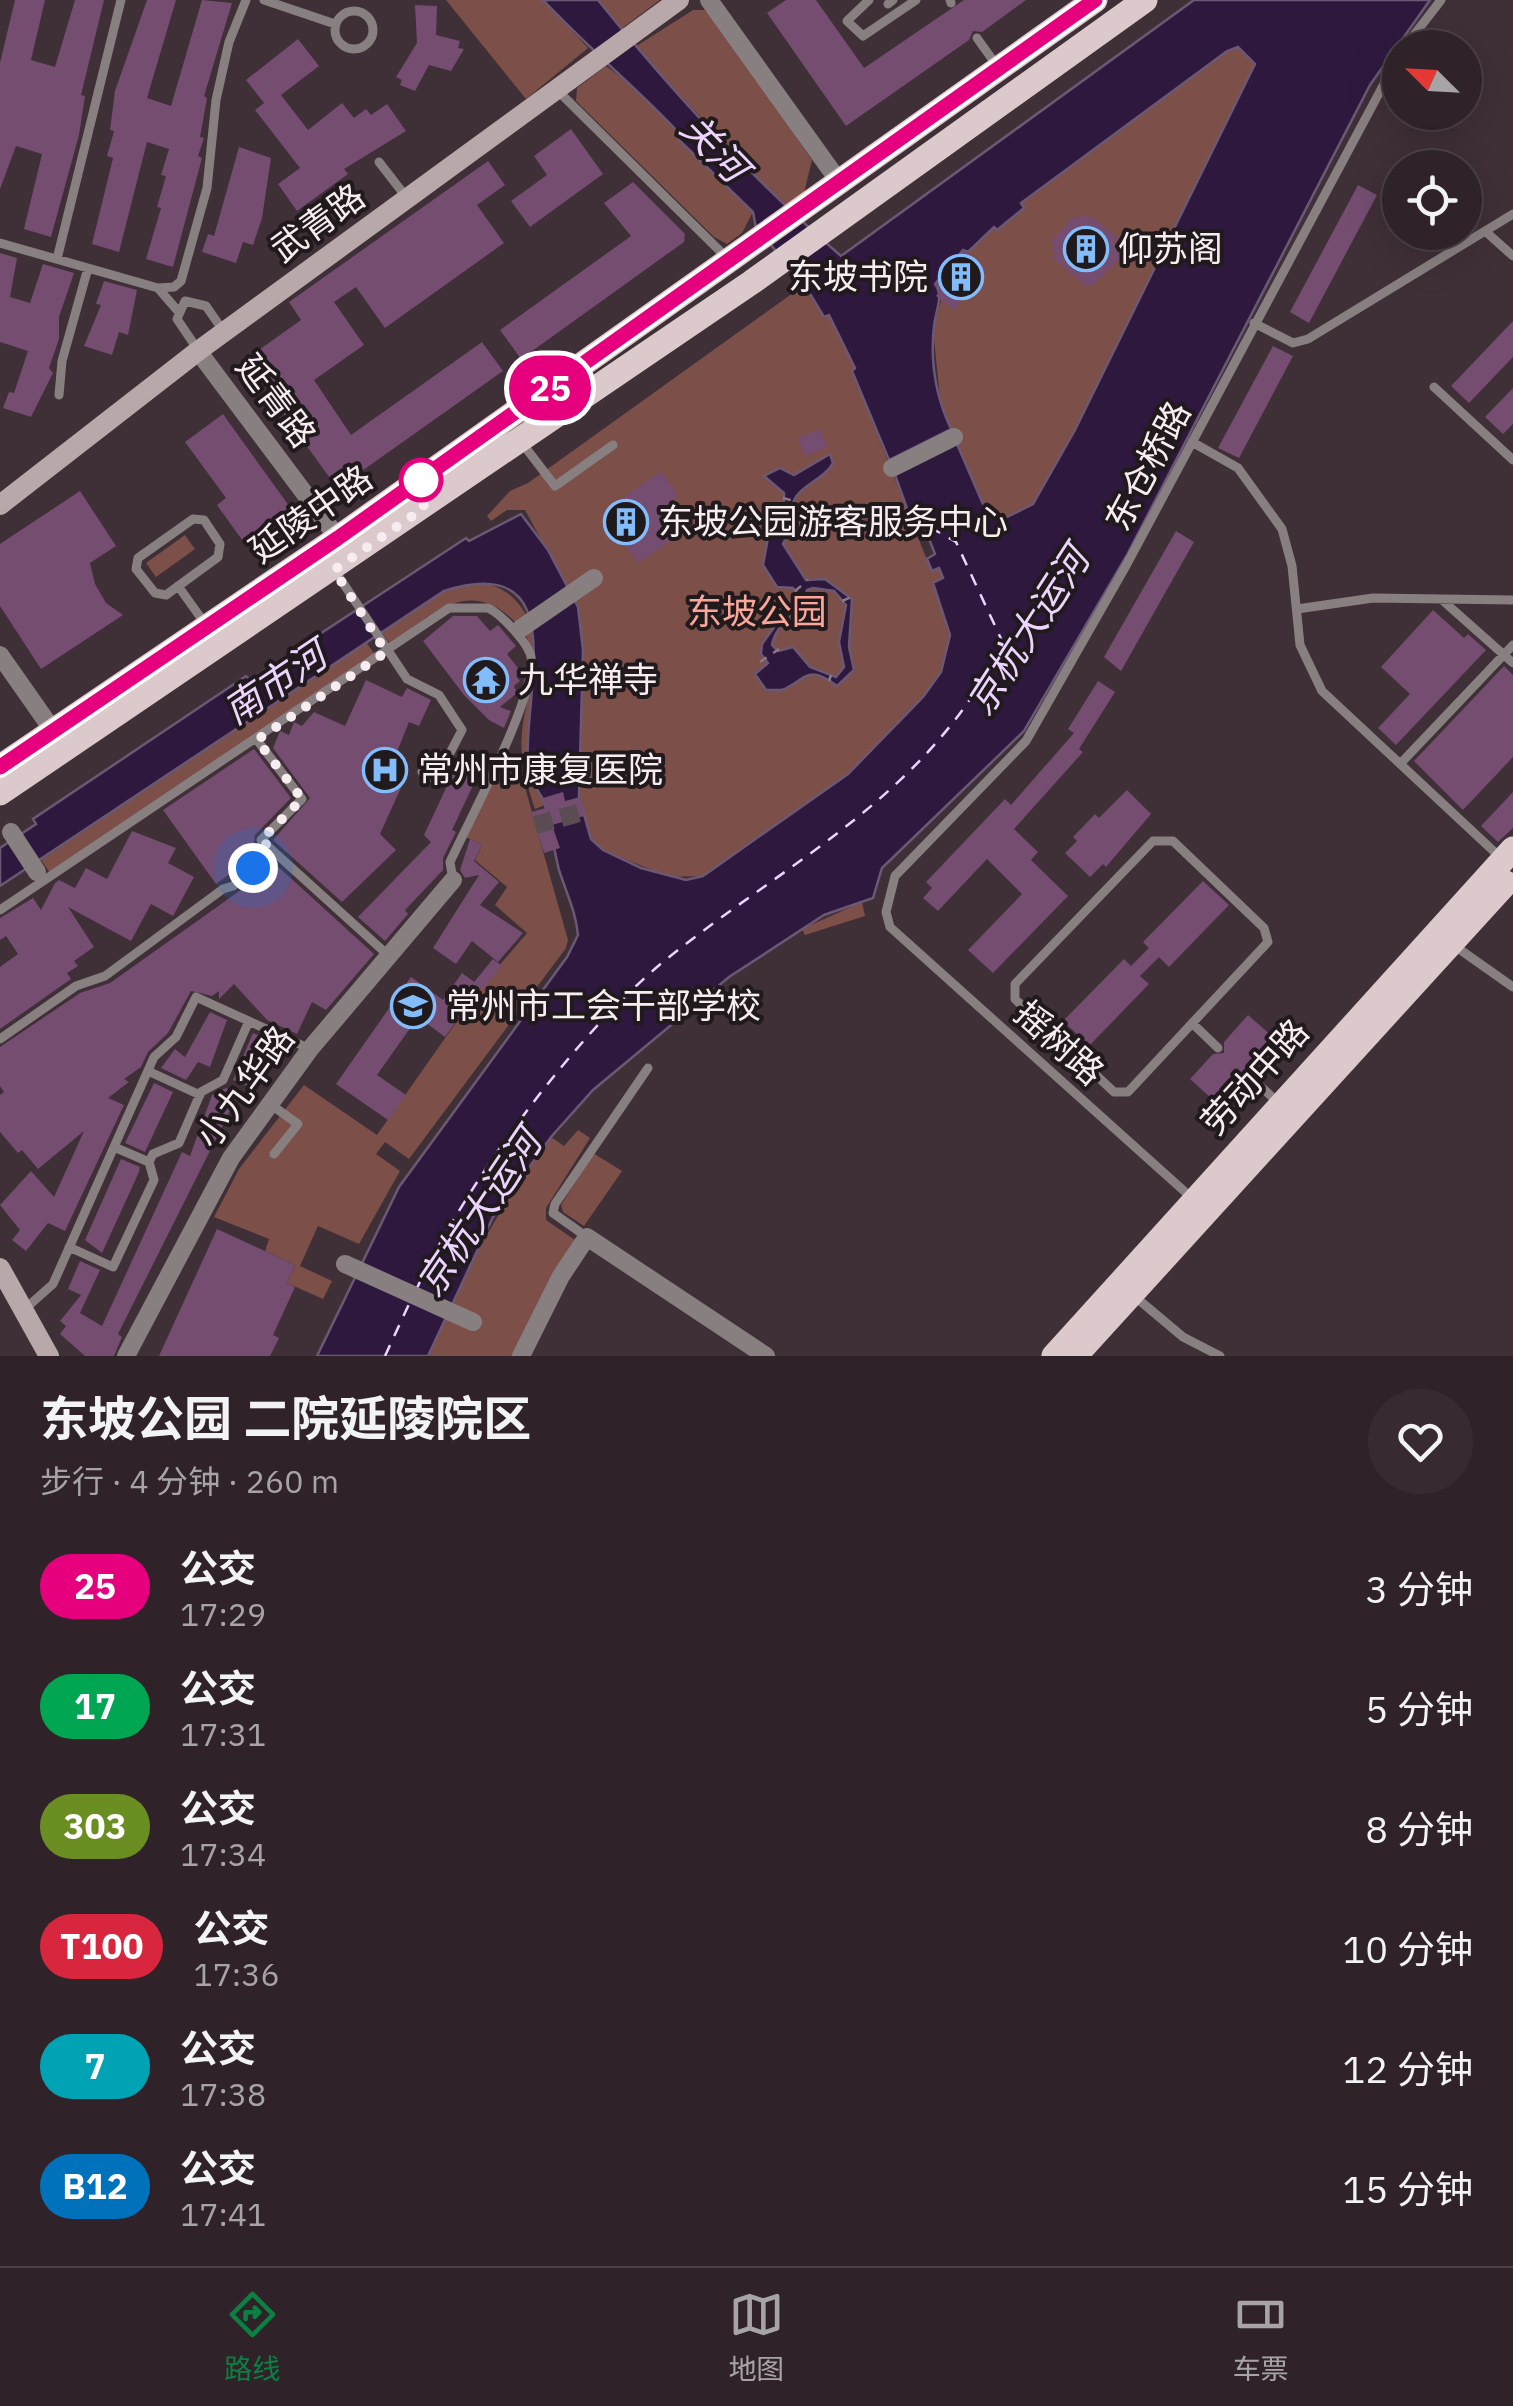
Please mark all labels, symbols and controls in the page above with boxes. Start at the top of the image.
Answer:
north arrow [1382,30,1482,130]
map controls [1382,30,1482,250]
water label: 关河 [671,103,764,196]
button: locate [1382,150,1482,250]
street label: 武青路 [261,173,373,272]
place label: 仰苏阁 [1118,225,1223,271]
building icon: 仰苏阁 [1063,226,1109,272]
place label: 东坡书院 [788,253,928,299]
building icon: 东坡书院 [938,254,984,300]
street label: 延青路 [227,345,327,456]
line badge: 25 [505,356,595,420]
text: 25 [529,365,571,411]
street label: 东仓桥路 [1094,393,1200,538]
street label: 延陵中路 [240,454,381,572]
unlabelled marker [400,459,442,501]
place label: 东坡公园游客服务中心 [658,498,1008,544]
building icon: 东坡公园游客服务中心 [603,499,649,545]
water label: 京杭大运河 [954,531,1103,723]
park label: 东坡公园 [687,588,827,634]
water label: 南市河 [213,626,341,734]
place label: 九华禅寺 [518,656,658,702]
temple icon: 九华禅寺 [463,657,509,703]
place label: 常州市康复医院 [418,746,663,792]
hospital icon: 常州市康复医院 [362,747,408,793]
your location [228,843,278,893]
place label: 常州市工会干部学校 [446,982,761,1028]
school or university icon: 常州市工会干部学校 [390,983,436,1029]
street label: 摇树路 [1005,990,1114,1094]
street label: 劳动中路 [1190,1009,1318,1144]
street label: 小九华路 [184,1016,304,1157]
water label: 京杭大运河 [404,1114,555,1305]
text: 东坡公园 二院延陵院区 [40,1387,531,1449]
button: heart [1368,1389,1473,1494]
text: 步行 · 4 分钟 · 260 m [40,1460,339,1502]
text: 公交 [180,1543,256,1592]
text: 25 [74,1563,116,1609]
text: 3 分钟 [1365,1564,1473,1613]
text: 17:29 [180,1593,266,1635]
text: 公交 [180,1663,256,1712]
text: 17 [74,1683,116,1729]
text: 5 分钟 [1365,1684,1473,1733]
text: 17:31 [180,1713,266,1755]
text: 公交 [180,1783,256,1832]
text: 303 [63,1803,127,1849]
text: 8 分钟 [1365,1804,1473,1853]
text: 17:34 [180,1833,266,1875]
text: 公交 [193,1903,269,1952]
text: T100 [60,1923,143,1969]
text: 10 分钟 [1342,1924,1473,1973]
text: 17:36 [193,1953,280,1995]
text: 公交 [180,2023,256,2072]
text: 7 [84,2043,106,2089]
text: 12 分钟 [1342,2044,1473,2093]
text: 17:38 [180,2073,266,2115]
text: 公交 [180,2143,256,2192]
text: B12 [62,2163,128,2209]
text: 15 分钟 [1342,2164,1473,2213]
text: 17:41 [180,2193,266,2235]
tab: 路线 [224,2287,280,2387]
tab: 地图 [728,2287,785,2387]
tab: 车票 [1233,2287,1289,2387]

